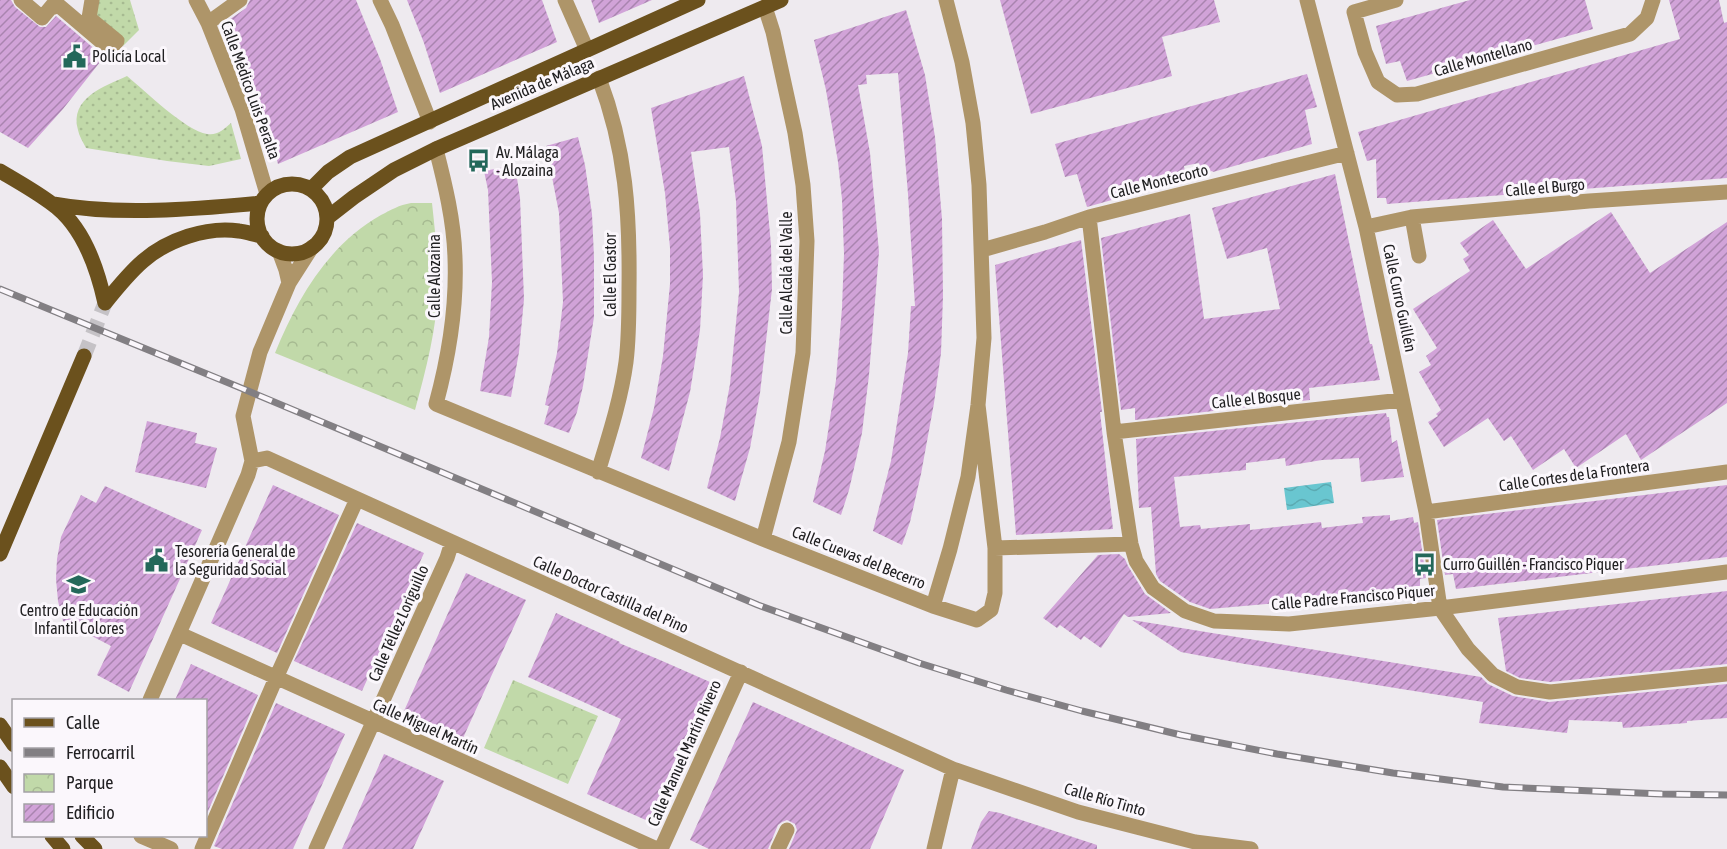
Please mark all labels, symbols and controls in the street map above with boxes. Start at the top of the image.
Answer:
street label: Calle Médico Luis Peralta [218,18,284,162]
street label: Calle Montellano [1432,34,1534,80]
public building icon: Policía Local [61,43,87,69]
place label: Policía Local [92,47,166,65]
street label: Avenida de Málaga [487,53,597,114]
place label: Av. Málaga - Alozaina [496,143,559,179]
bus stop icon: Av. Málaga - Alozaina [465,148,491,174]
street label: Calle Montecorto [1108,160,1210,202]
street label: Calle el Burgo [1504,175,1586,200]
street label: Calle Alcalá del Valle [777,211,795,335]
street label: Calle El Gastor [601,233,619,317]
street label: Calle Alozaina [425,234,443,318]
street label: Calle Curro Guillén [1380,242,1420,354]
street label: Calle el Bosque [1211,384,1302,413]
street label: Calle Cortes de la Frontera [1498,456,1650,494]
street label: Calle Cuevas del Becerro [790,522,928,592]
place label: Tesorería General de la Seguridad Social [175,542,295,579]
public building icon: Tesorería General de la Seguridad Social [144,547,170,573]
bus stop icon: Curro Guillén - Francisco Piquer [1412,551,1438,577]
street label: Calle Doctor Castilla del Pino [531,552,691,636]
place label: Curro Guillén - Francisco Piquer [1443,555,1624,574]
street label: Calle Téllez Loriguillo [364,562,433,684]
school or university icon: Centro de Educación Infantil Colores [66,572,92,598]
street label: Calle Padre Francisco Piquer [1270,581,1436,614]
place label: Centro de Educación Infantil Colores [20,601,138,637]
street label: Calle Manuel Martín Rivero [644,677,724,829]
street label: Calle Miguel Martín [370,695,482,758]
legend [12,699,207,837]
text: Calle [66,712,100,733]
text: Ferrocarril [66,742,135,763]
text: Parque [66,772,114,793]
street label: Calle Río Tinto [1062,779,1148,819]
text: Edificio [66,802,115,823]

